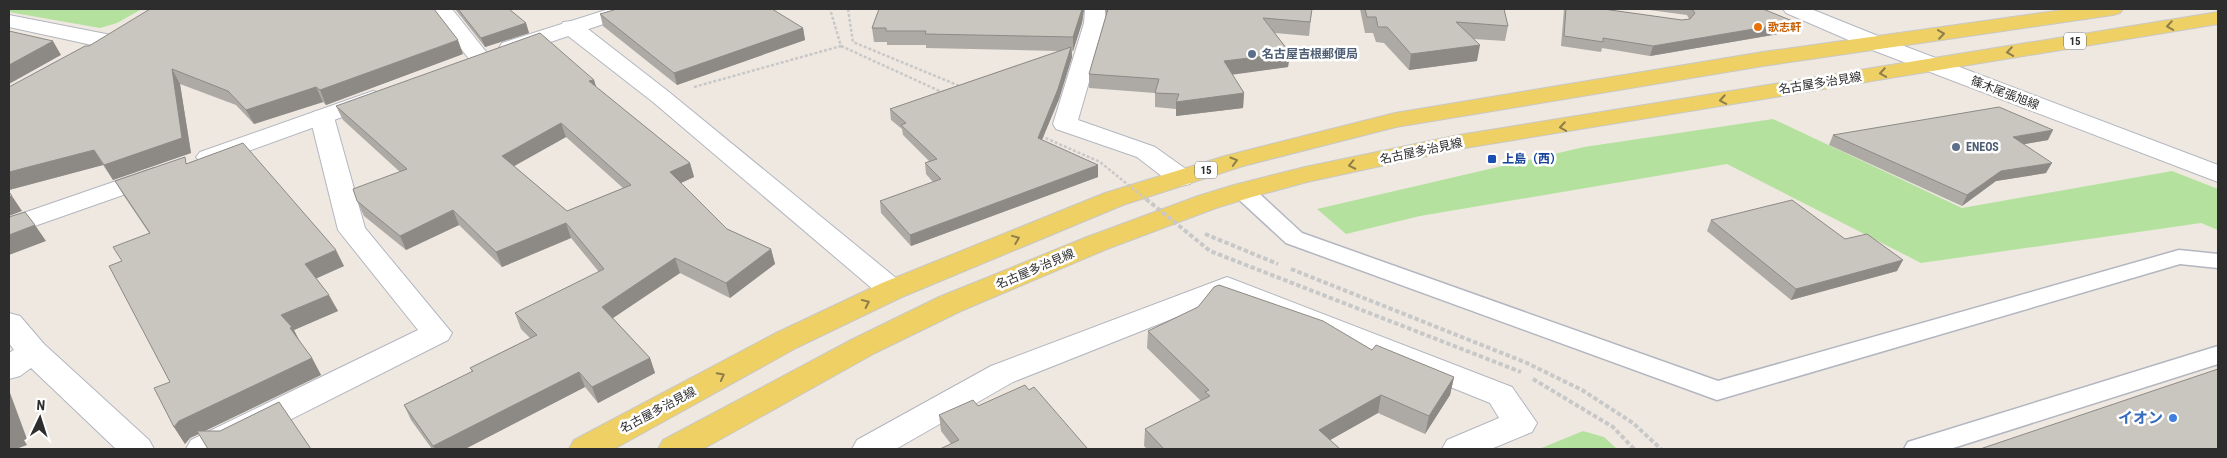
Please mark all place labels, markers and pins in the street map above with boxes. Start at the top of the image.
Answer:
marker: 歌志軒 [1752,21,1764,33]
place label: 歌志軒 [1768,21,1801,34]
place label: 名古屋吉根郵便局 [1262,47,1358,61]
marker: 名古屋吉根郵便局 [1246,48,1258,60]
place label: ENEOS [1966,140,1999,154]
marker: ENEOS [1950,141,1962,153]
place label: 上島（西） [1502,152,1562,166]
marker: 上島（西） [1486,153,1498,165]
place label: イオン [2118,409,2163,427]
marker: イオン [2167,412,2179,424]

